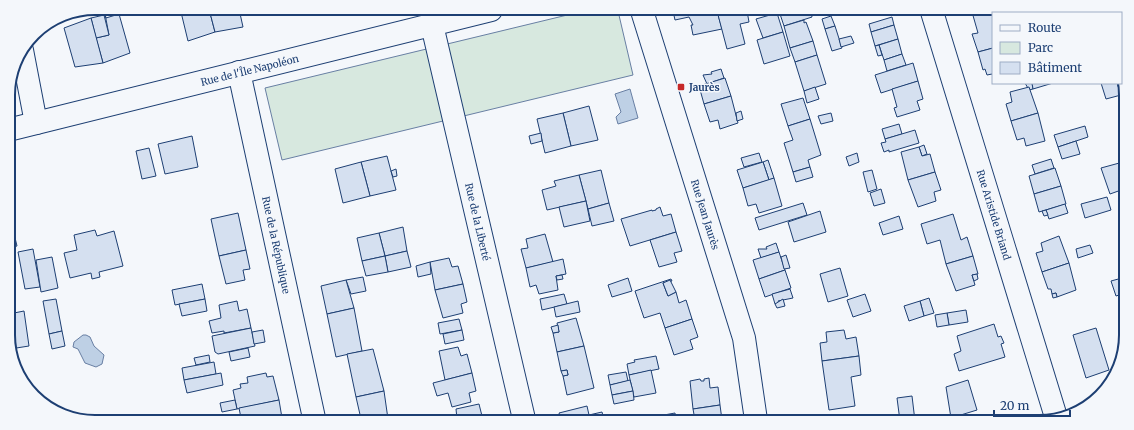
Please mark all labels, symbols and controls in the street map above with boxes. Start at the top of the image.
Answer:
legend [992,12,1122,84]
text: Route [1028,20,1061,35]
text: Parc [1028,40,1053,55]
street label: Rue de l'Île Napoléon [199,52,301,89]
text: Bâtiment [1028,60,1082,75]
place label: Jaurès [688,81,720,94]
marker: Jaurès [676,82,686,92]
street label: Rue Aristide Briand [974,168,1014,262]
street label: Rue Jean Jaurès [688,178,722,251]
street label: Rue de la Liberté [462,182,493,262]
street label: Rue de la République [259,195,293,295]
scale bar [994,392,1070,418]
text: 20 m [1000,398,1029,413]

